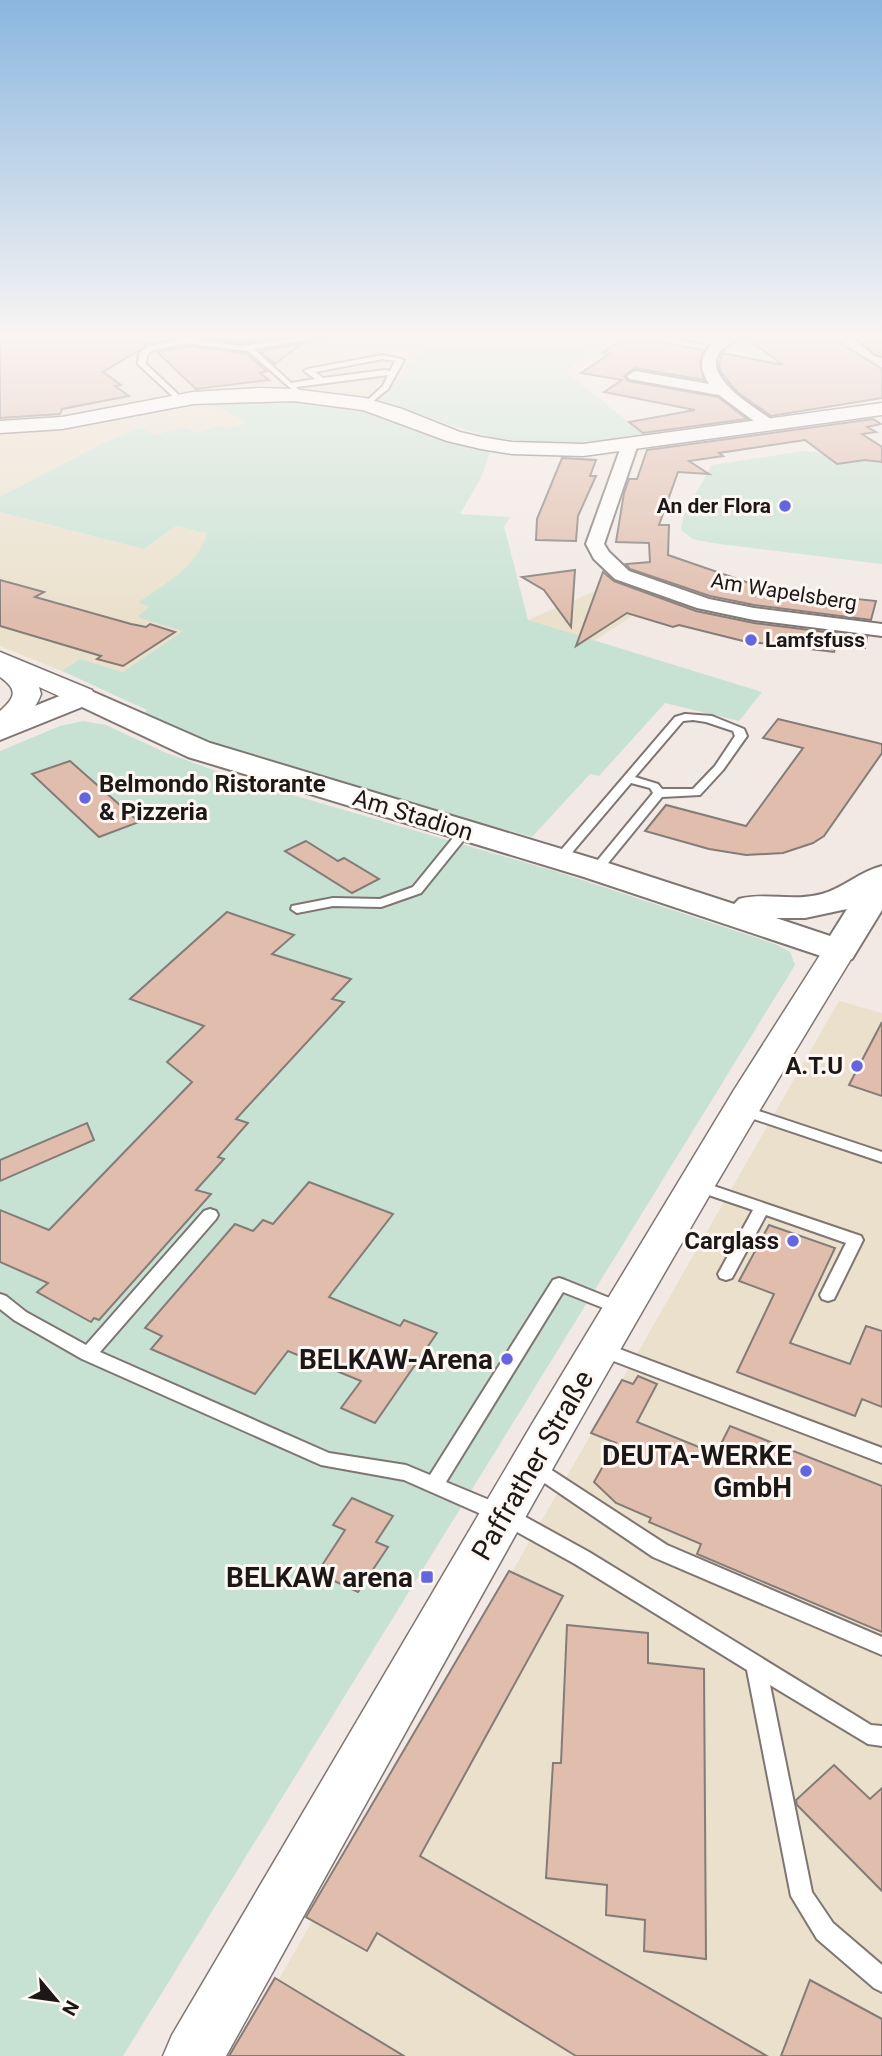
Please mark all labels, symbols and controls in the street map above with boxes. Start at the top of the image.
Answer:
place label: An der Flora [657,494,771,518]
marker: An der Flora [777,498,793,514]
street label: Am Wapelsberg [709,569,859,615]
place label: Lamfsfuss [765,628,865,652]
marker: Lamfsfuss [743,632,759,648]
place label: Belmondo Ristorante & Pizzeria [99,770,326,826]
street label: Am Stadion [350,783,476,847]
marker: Belmondo Ristorante & Pizzeria [77,790,93,806]
place label: A.T.U [785,1052,843,1080]
marker: A.T.U [849,1058,865,1074]
place label: Carglass [684,1227,779,1255]
marker: Carglass [785,1233,801,1249]
place label: BELKAW-Arena [299,1343,493,1376]
marker: BELKAW-Arena [499,1351,515,1367]
street label: Paffrather Straße [465,1364,600,1566]
place label: DEUTA-WERKE GmbH [602,1439,792,1504]
marker: DEUTA-WERKE GmbH [798,1463,814,1479]
place label: BELKAW arena [226,1561,413,1594]
marker: BELKAW arena [419,1569,435,1585]
north arrow [21,1965,91,2035]
text: N [57,1997,84,2019]

